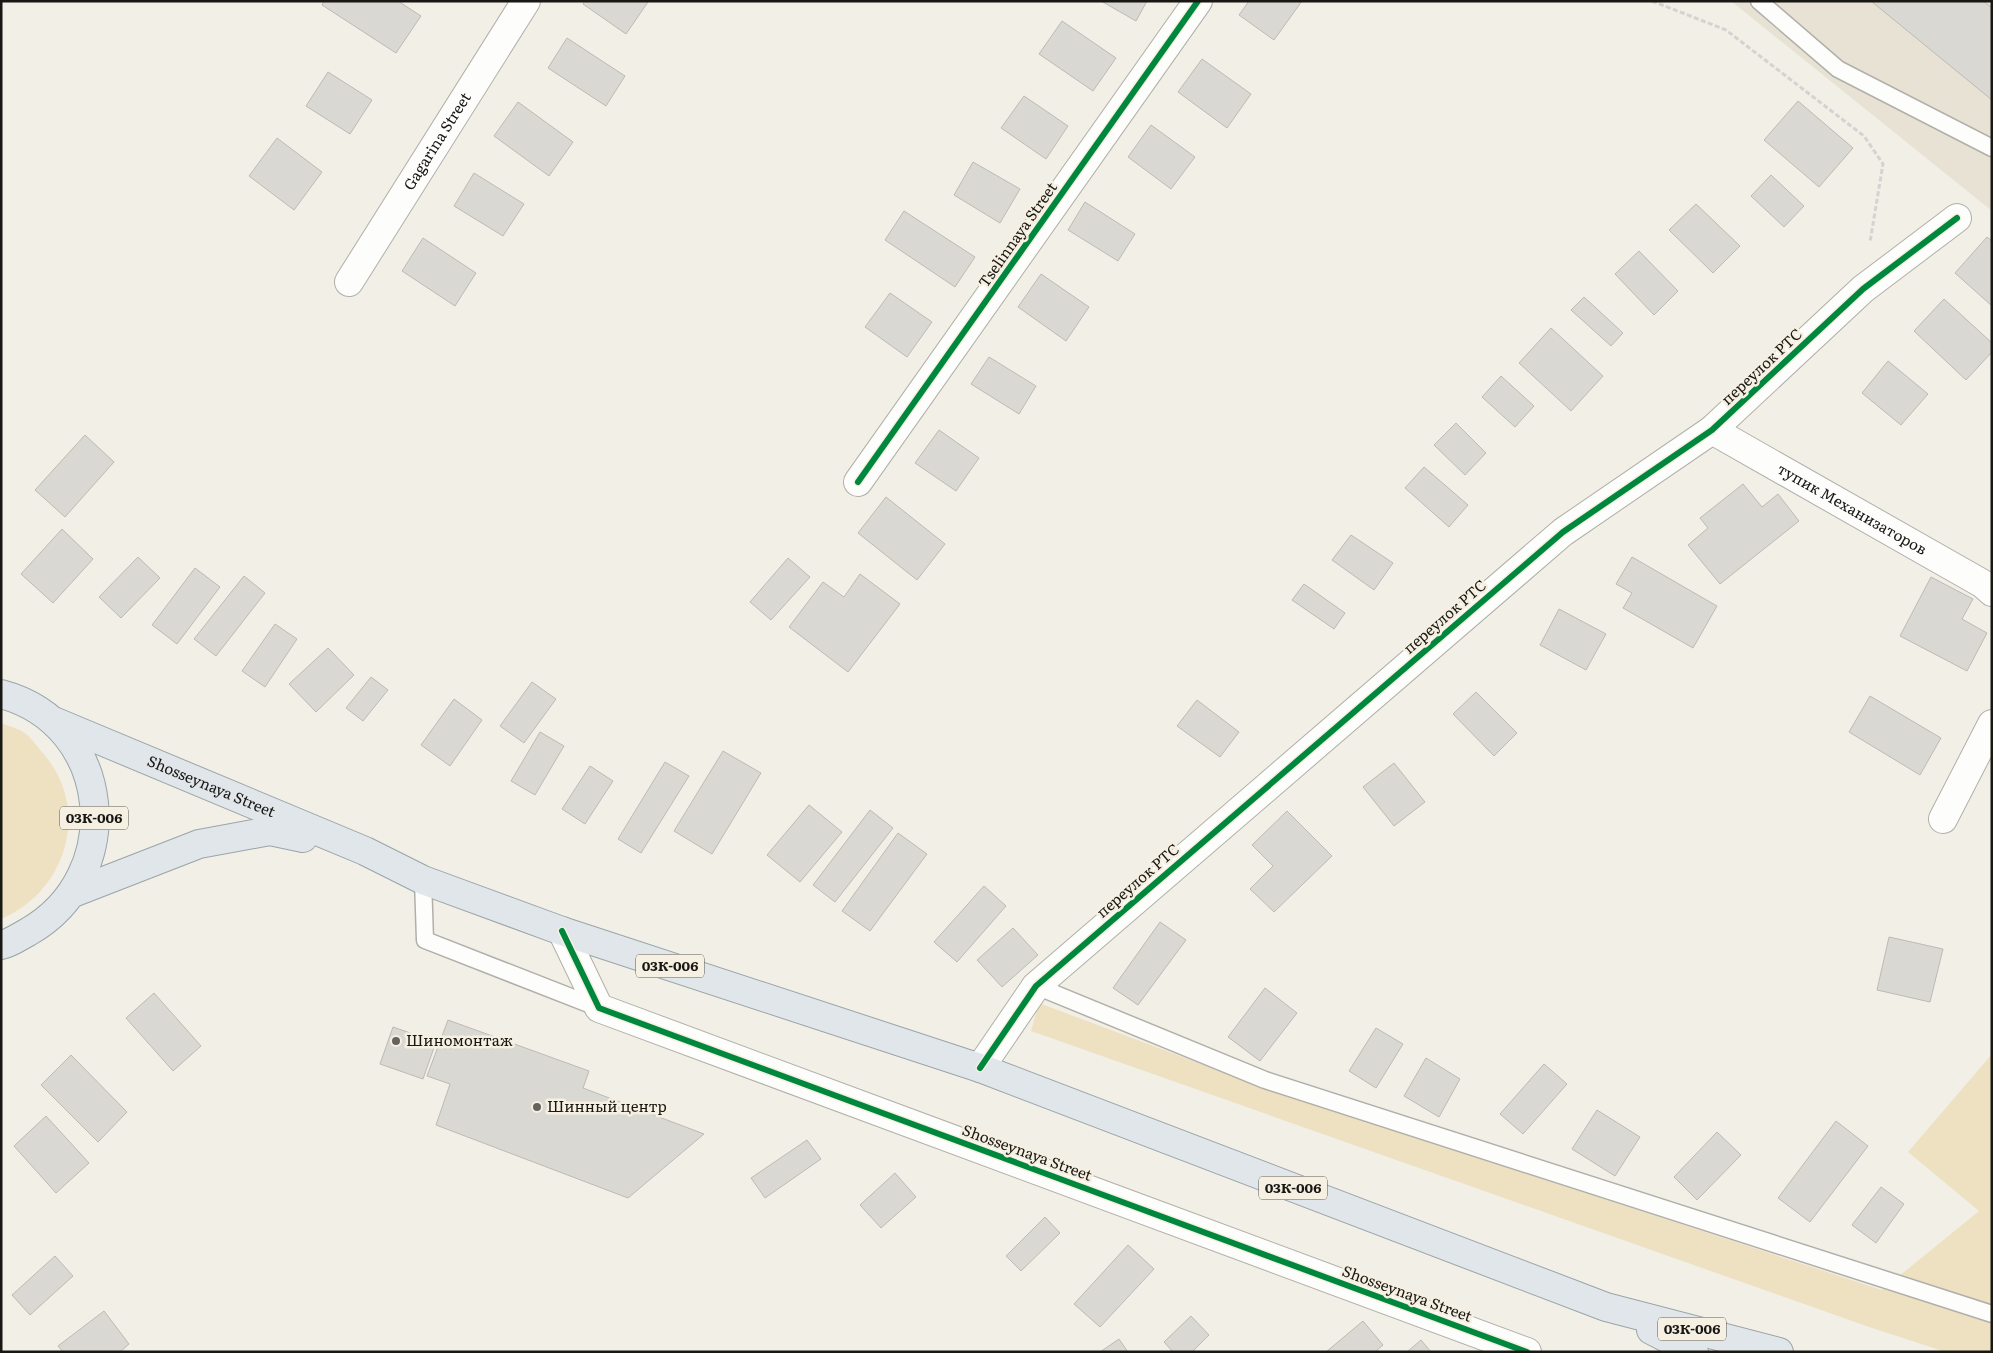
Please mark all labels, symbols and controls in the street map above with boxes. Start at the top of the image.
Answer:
street label: Gagarina Street [397,87,476,194]
street label: Tselinnaya Street [972,177,1062,292]
street label: переулок РТС [1715,322,1807,410]
street label: тупик Механизаторов [1774,457,1932,560]
street label: переулок РТС [1397,573,1491,659]
street label: Shosseynaya Street [144,748,279,822]
road number: 03К-006 [60,806,128,830]
street label: переулок РТС [1090,837,1184,923]
road number: 03К-006 [636,954,704,978]
place label: Шиномонтаж [406,1028,513,1051]
marker: Шиномонтаж [390,1035,402,1047]
place label: Шинный центр [547,1094,667,1117]
marker: Шинный центр [531,1101,543,1113]
street label: Shosseynaya Street [959,1117,1096,1186]
road number: 03К-006 [1259,1176,1327,1200]
street label: Shosseynaya Street [1339,1258,1476,1327]
road number: 03К-006 [1658,1318,1726,1340]

